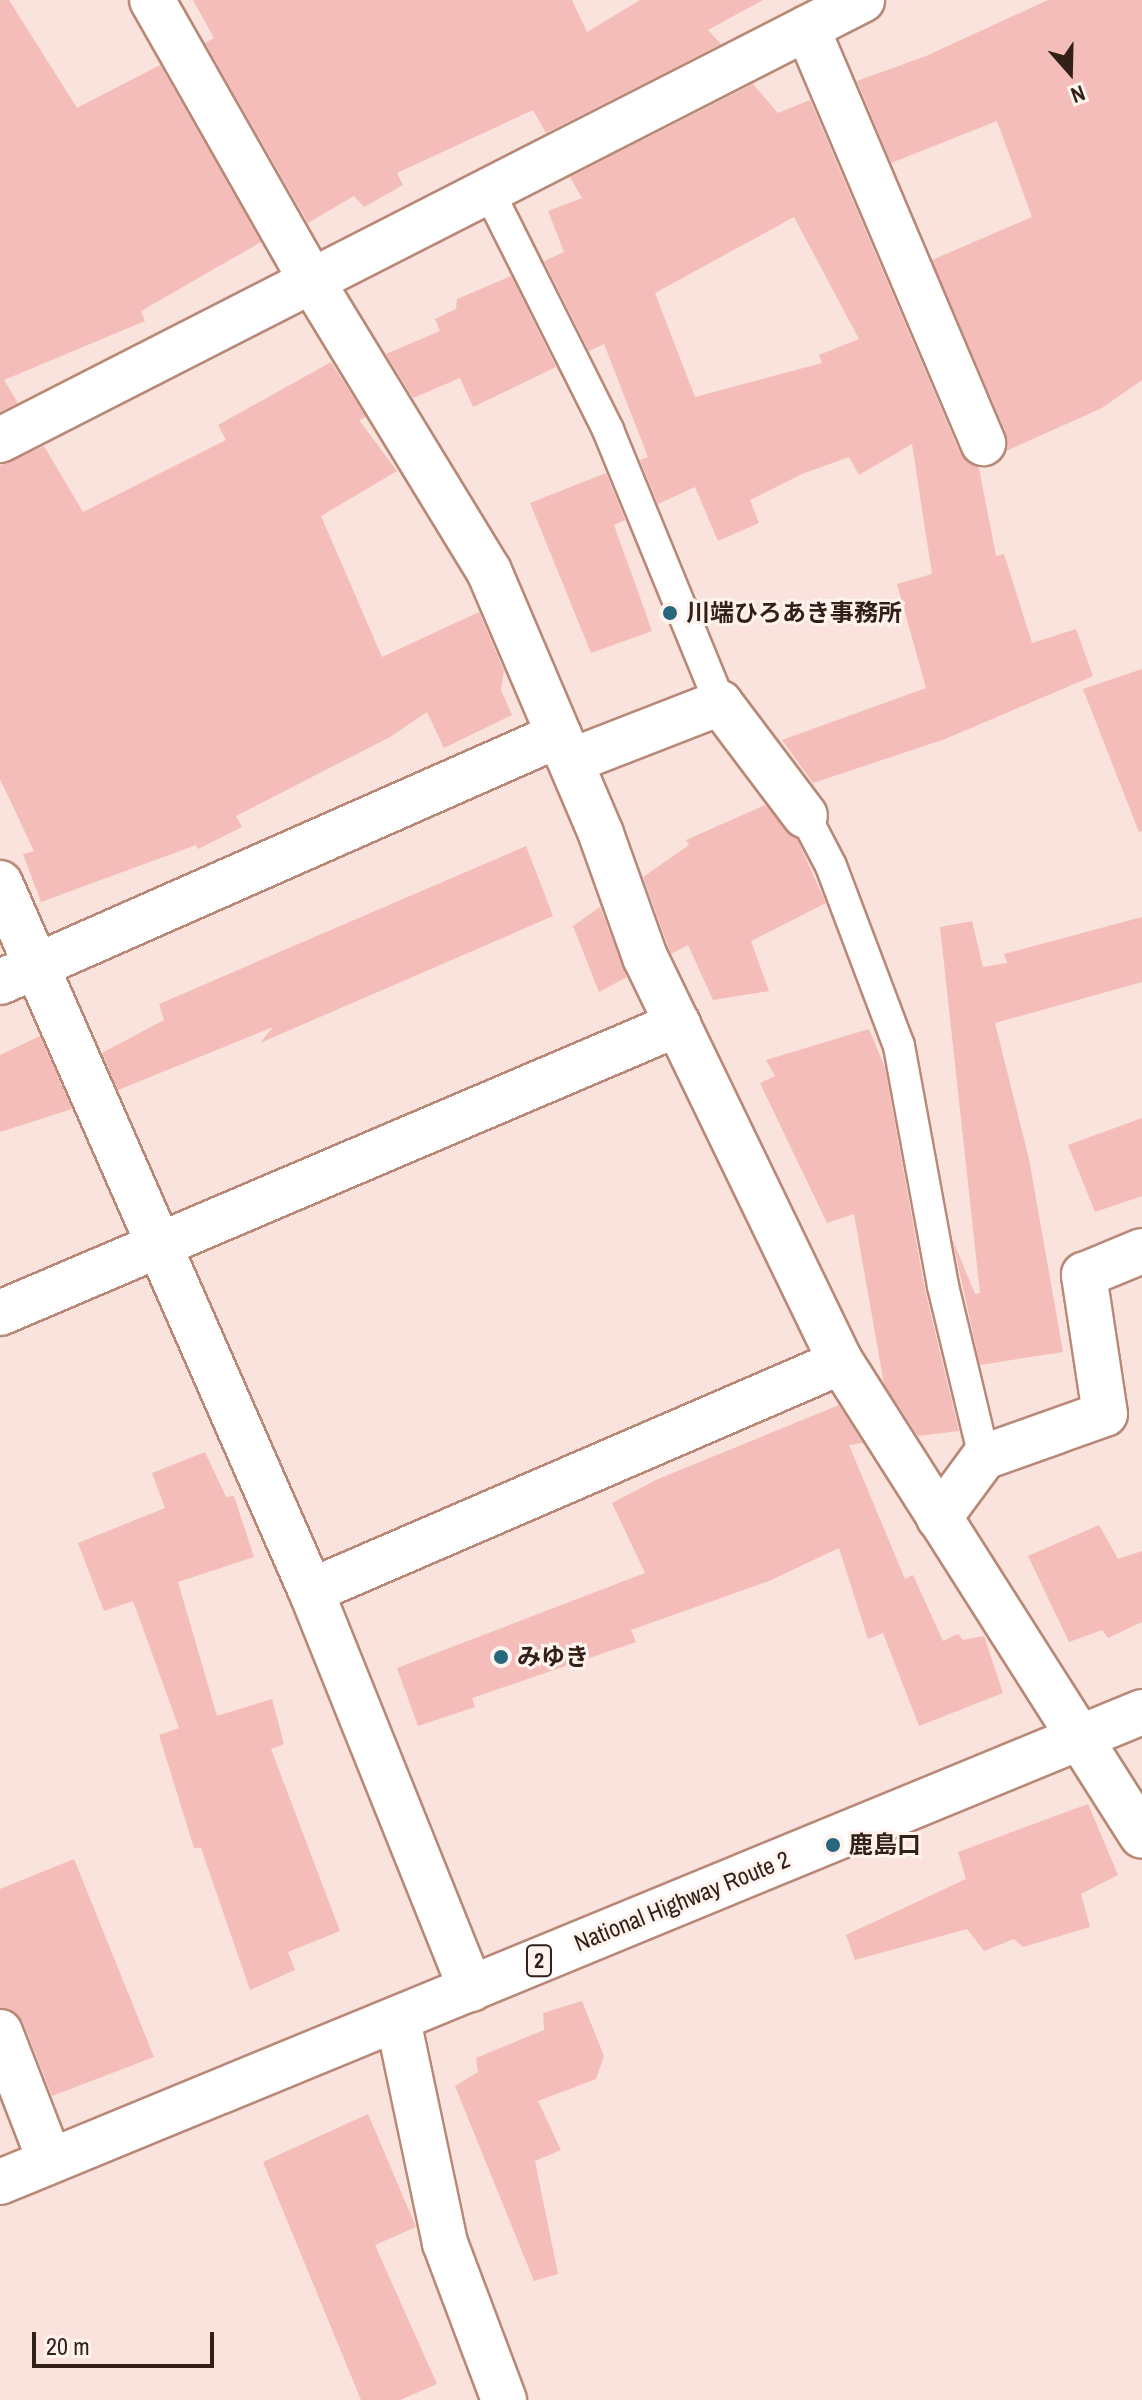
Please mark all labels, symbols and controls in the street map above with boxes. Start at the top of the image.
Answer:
north arrow [1030,32,1110,112]
text: N [1067,78,1089,111]
place label: 川端ひろあき事務所 [686,599,902,627]
marker: 川端ひろあき事務所 [661,604,679,622]
place label: みゆき [517,1643,589,1671]
marker: みゆき [492,1648,510,1666]
place label: 鹿島口 [849,1831,921,1859]
marker: 鹿島口 [824,1836,842,1854]
street label: National Highway Route 2 [570,1845,794,1957]
road number: 2 [525,1943,553,1979]
scale bar [36,2316,218,2366]
text: 20 m [46,2330,90,2362]

